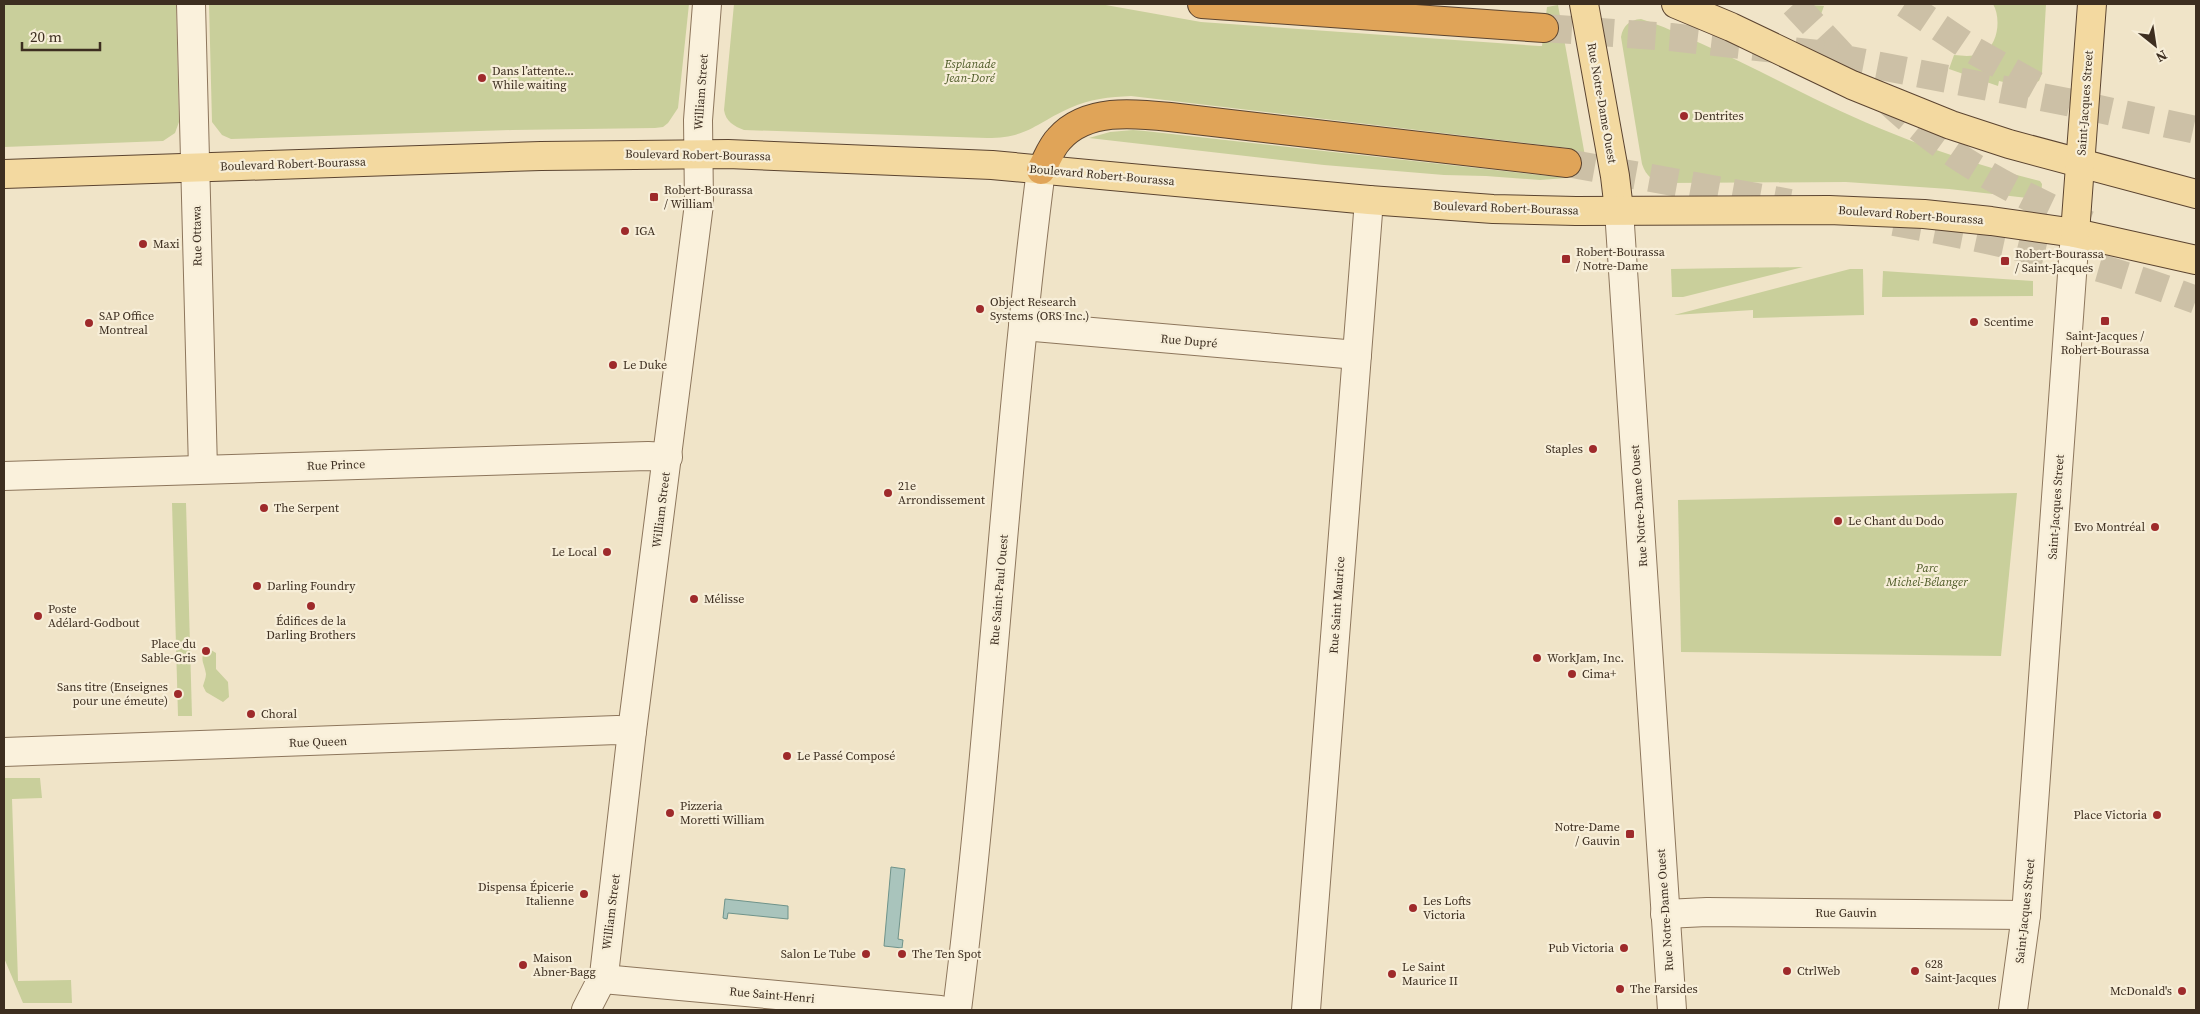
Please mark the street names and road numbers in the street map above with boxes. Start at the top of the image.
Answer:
street label: Rue Notre-Dame Ouest [1583,41,1621,165]
street label: Saint-Jacques Street [2073,50,2097,156]
street label: William Street [690,53,712,131]
street label: Boulevard Robert-Bourassa [625,146,772,164]
street label: Boulevard Robert-Bourassa [220,153,367,175]
street label: Boulevard Robert-Bourassa [1029,161,1176,189]
street label: Boulevard Robert-Bourassa [1433,197,1580,219]
street label: Boulevard Robert-Bourassa [1838,202,1985,228]
street label: Rue Ottawa [188,205,206,267]
street label: Rue Dupré [1160,331,1218,351]
street label: Rue Notre-Dame Ouest [1627,444,1651,568]
street label: Saint-Jacques Street [2044,454,2068,560]
street label: Rue Prince [307,456,365,474]
street label: William Street [648,471,674,549]
street label: Rue Saint-Paul Ouest [986,534,1012,646]
street label: Rue Saint Maurice [1326,556,1348,654]
street label: Rue Queen [289,733,347,751]
street label: Rue Notre-Dame Ouest [1653,848,1677,972]
street label: Saint-Jacques Street [2012,858,2038,964]
street label: William Street [598,873,624,951]
street label: Rue Gauvin [1815,905,1877,921]
street label: Rue Saint-Henri [729,983,816,1007]

